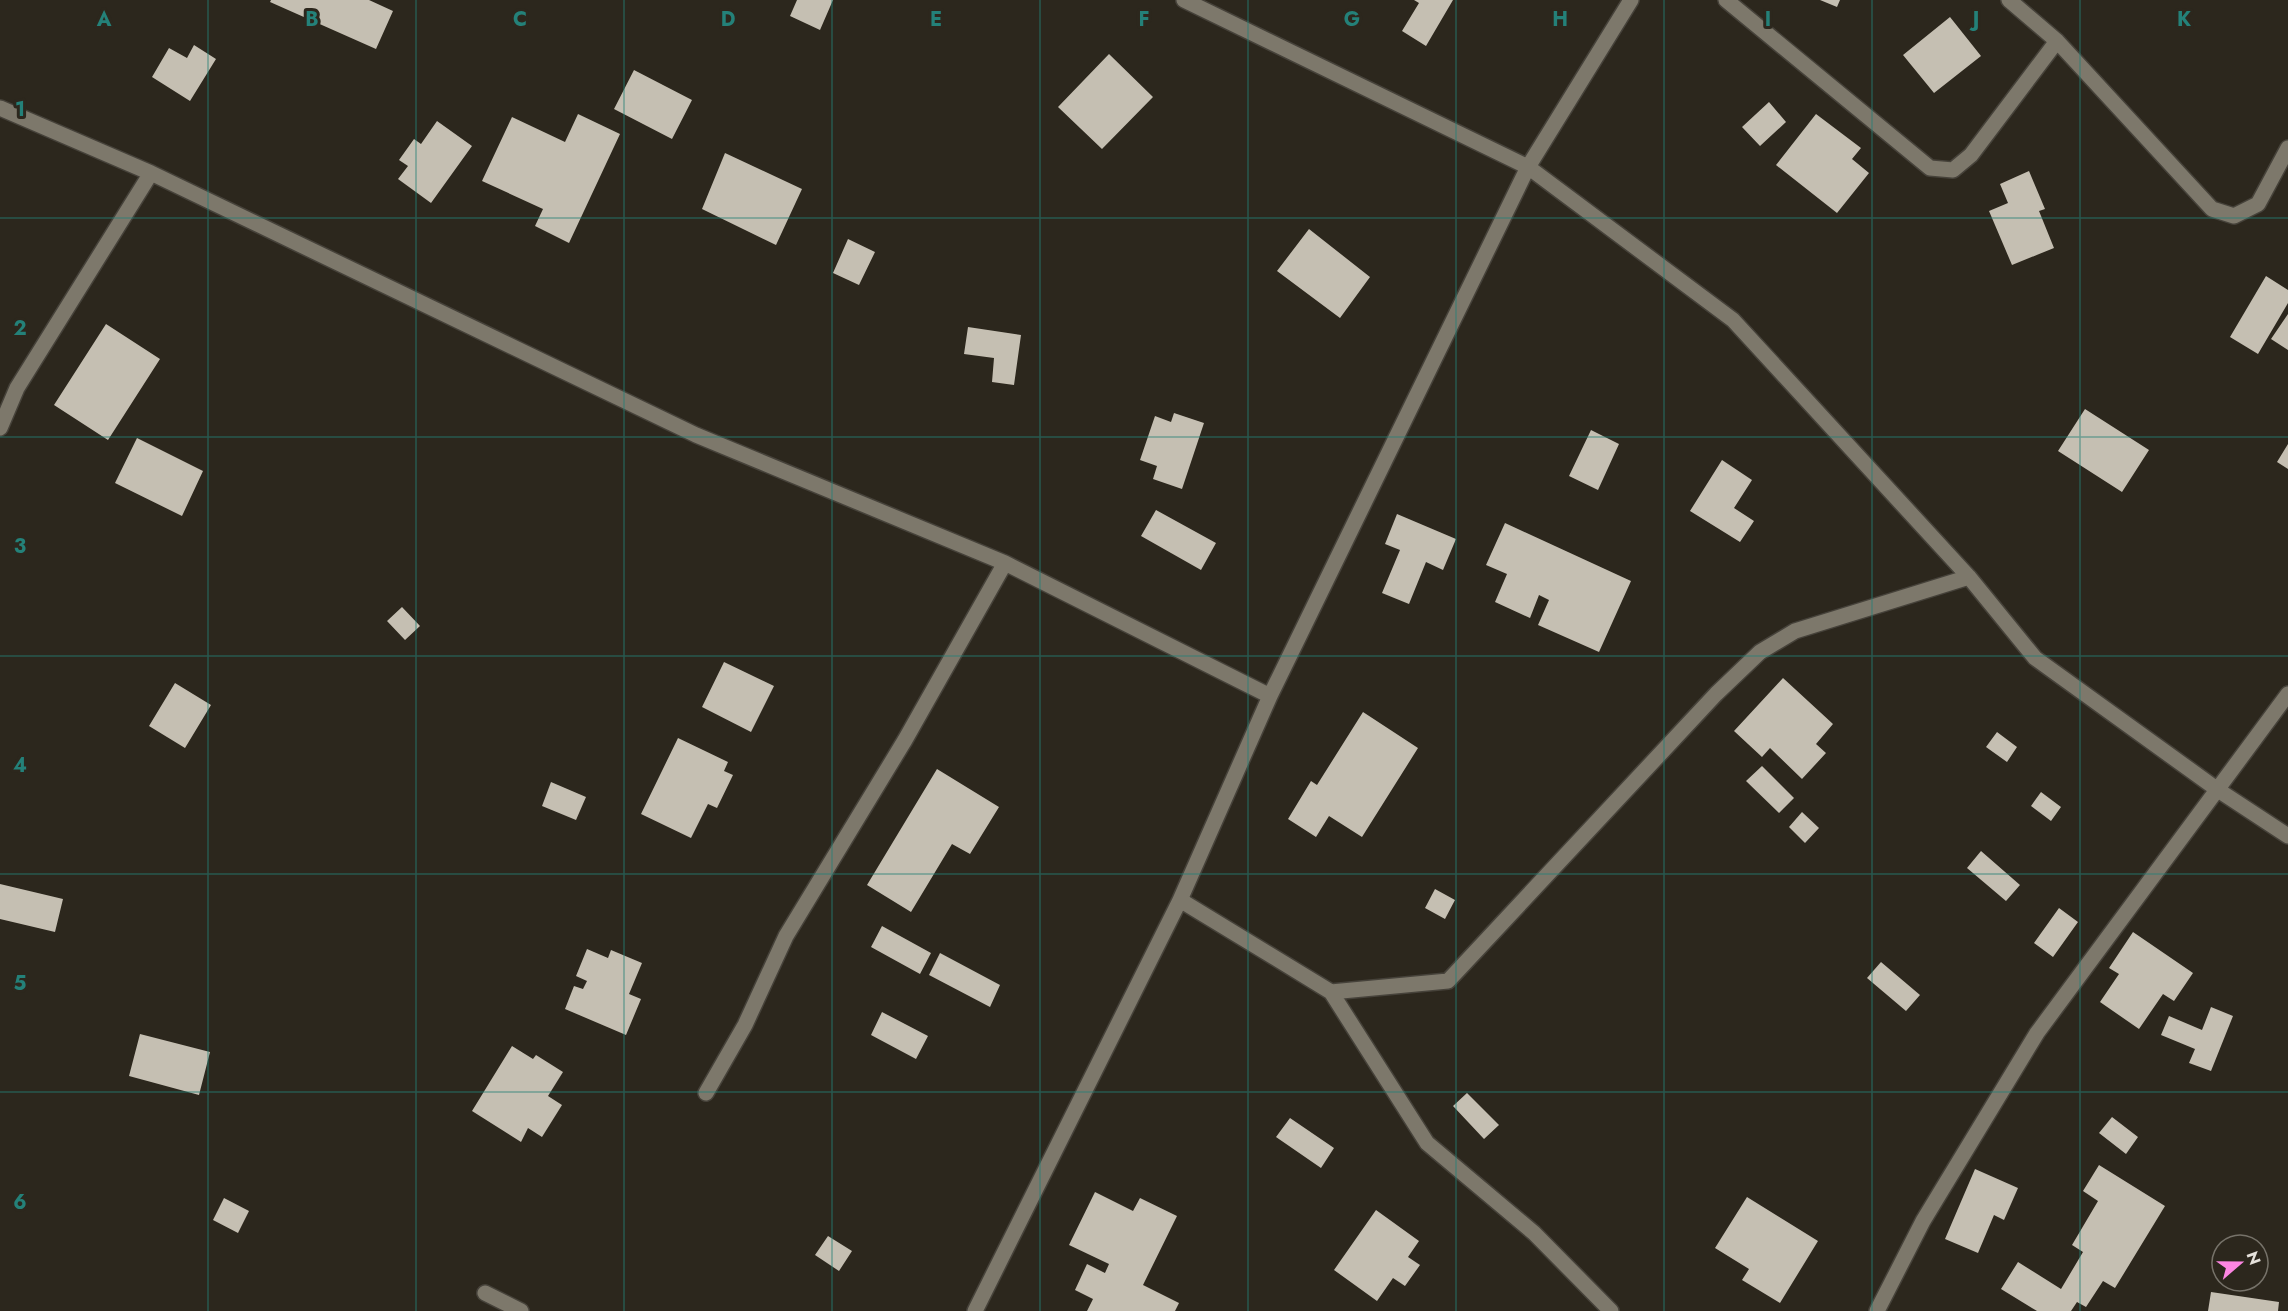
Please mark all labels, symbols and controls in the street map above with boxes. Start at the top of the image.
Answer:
text: A [96,5,112,34]
text: B [305,5,319,34]
text: C [513,5,527,34]
text: D [721,5,735,34]
text: E [930,5,942,34]
text: F [1138,5,1150,34]
text: G [1344,5,1360,34]
text: H [1552,5,1568,34]
text: I [1765,5,1771,34]
text: J [1969,5,1979,34]
text: K [2177,5,2191,34]
text: 1 [15,95,25,124]
text: 2 [13,314,27,343]
text: 3 [14,532,26,561]
text: 4 [13,751,27,780]
text: 5 [14,969,27,998]
text: 6 [13,1188,27,1217]
north arrow [2210,1233,2270,1293]
text: N [2241,1248,2267,1268]

